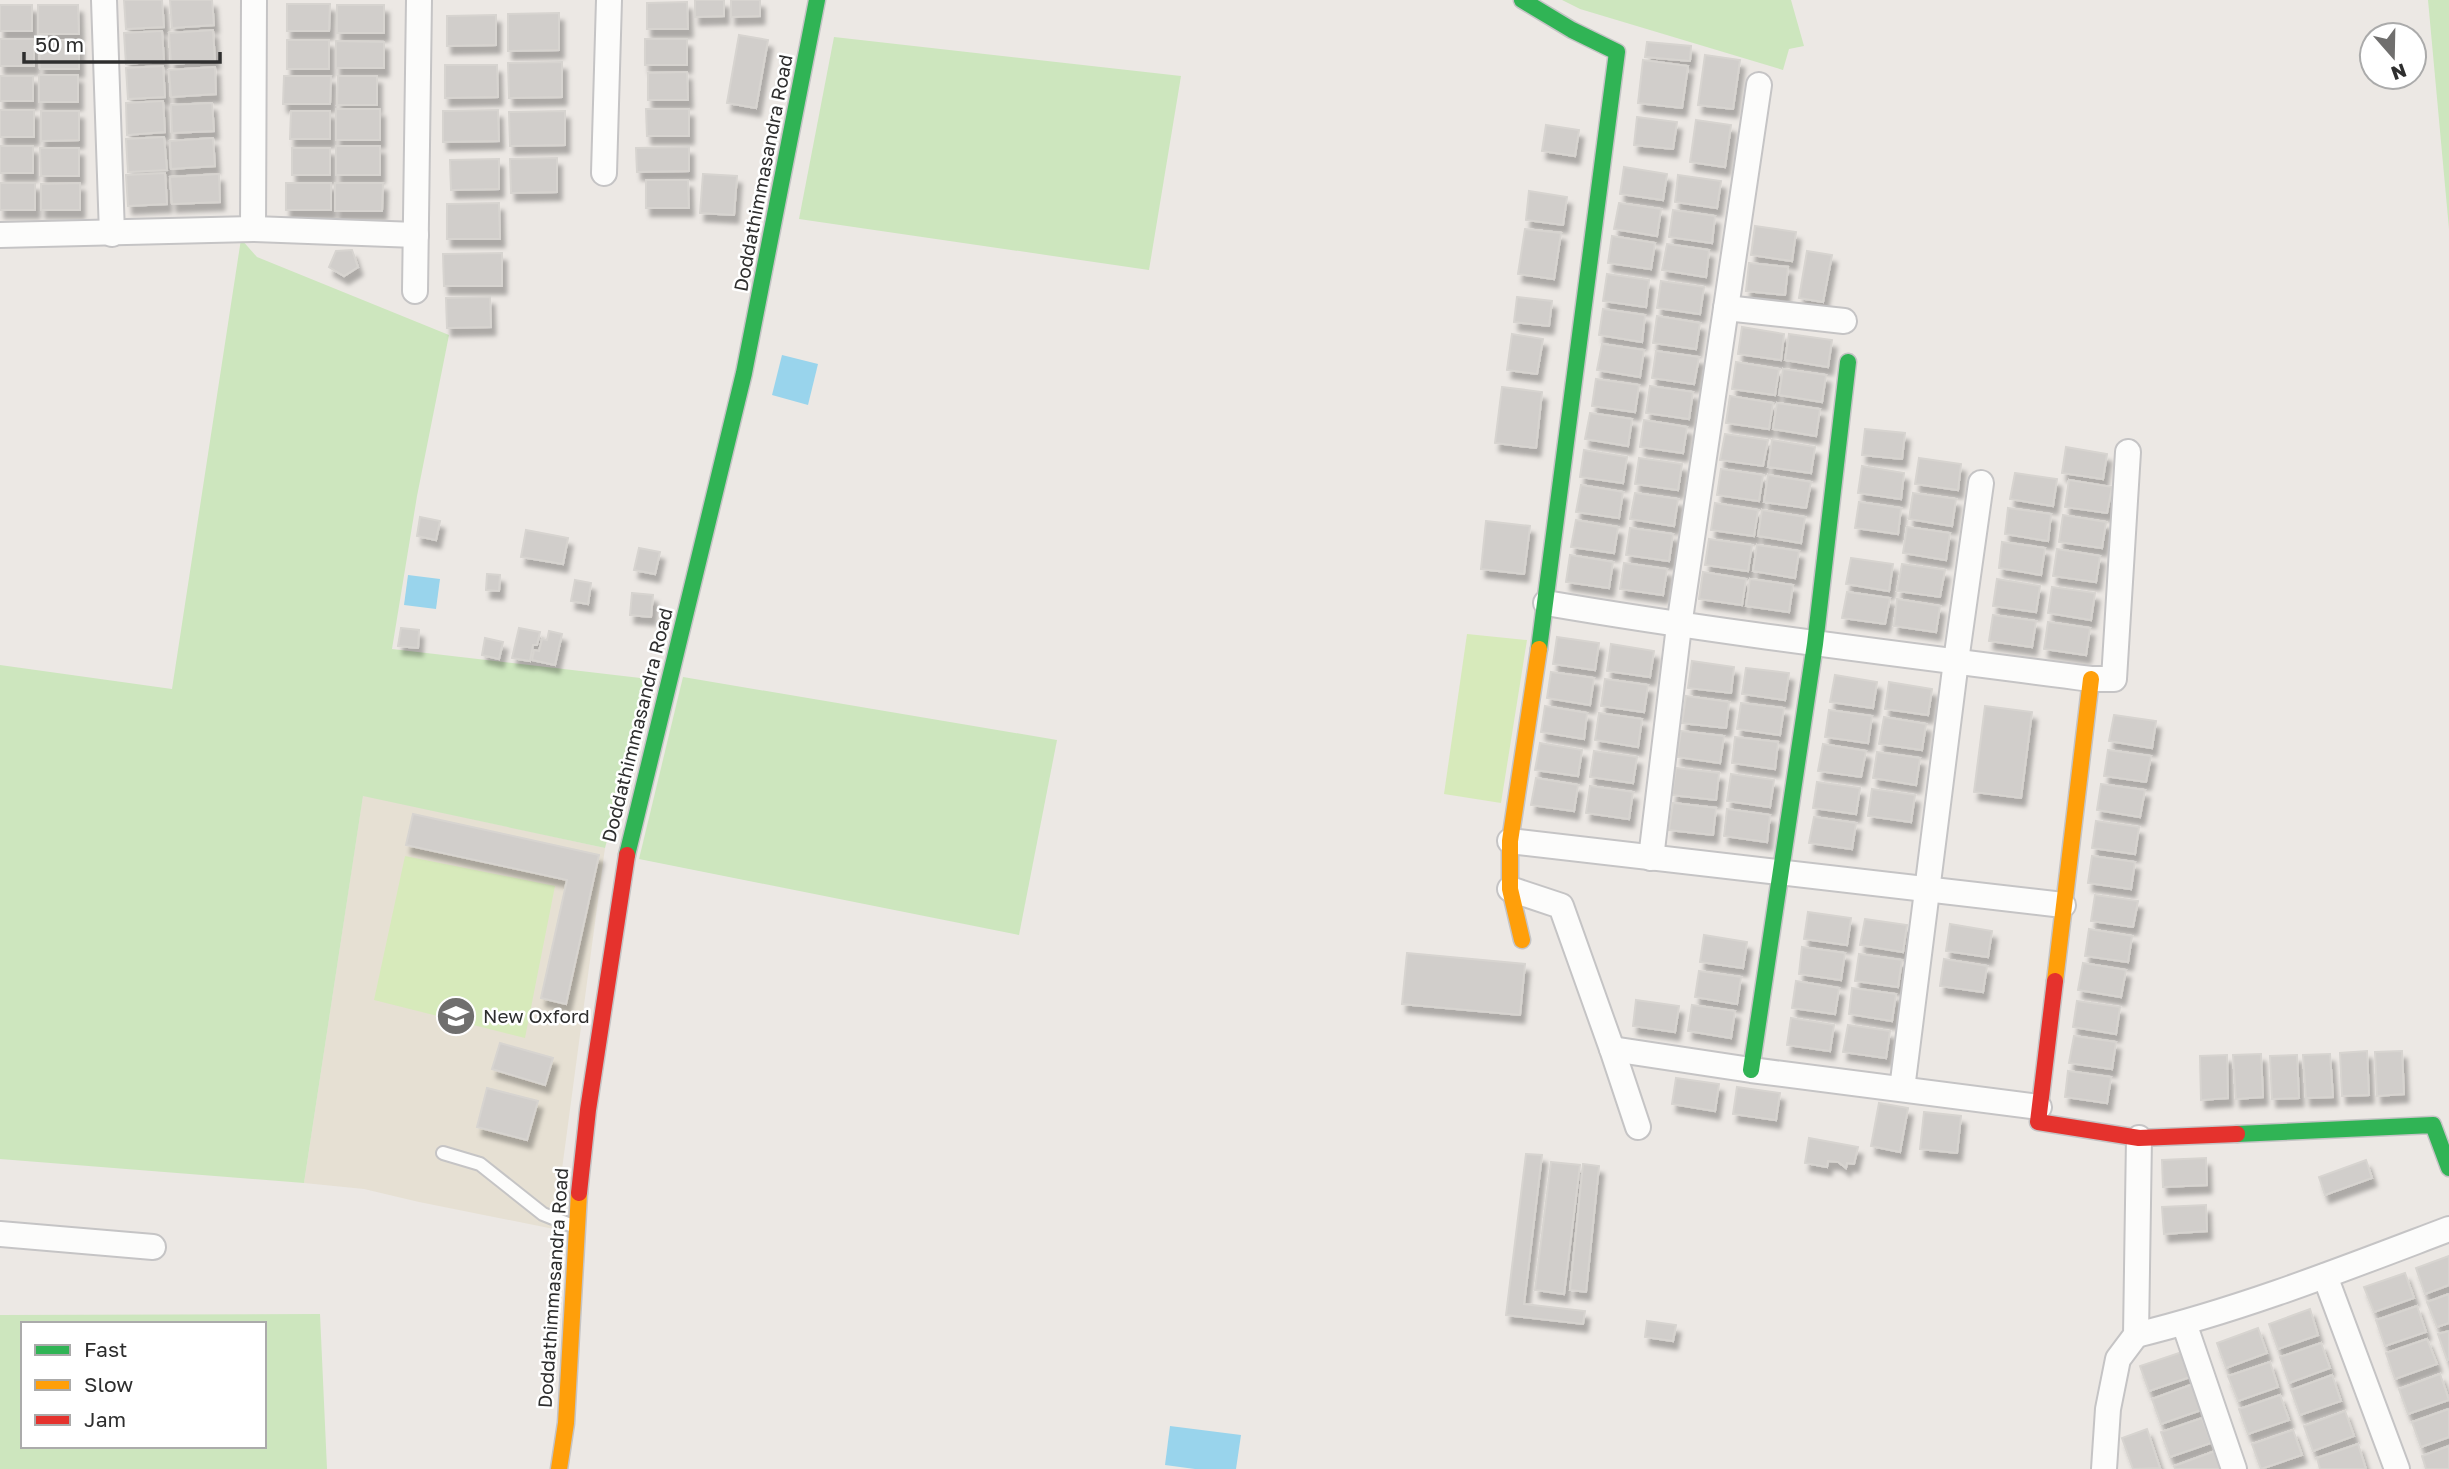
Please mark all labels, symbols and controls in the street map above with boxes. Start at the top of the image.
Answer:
scale bar [24,21,220,65]
north arrow [2358,21,2428,91]
text: 50 m [35,31,84,57]
street label: Doddathimmasandra Road [728,53,797,293]
text: N [2388,59,2410,86]
street label: Doddathimmasandra Road [596,605,677,844]
school or university icon: New Oxford [435,995,477,1037]
place label: New Oxford [483,1004,590,1027]
street label: Doddathimmasandra Road [533,1167,572,1409]
legend [21,1322,266,1448]
text: Fast [84,1336,127,1362]
text: Slow [84,1371,133,1397]
text: Jam [84,1406,126,1432]

